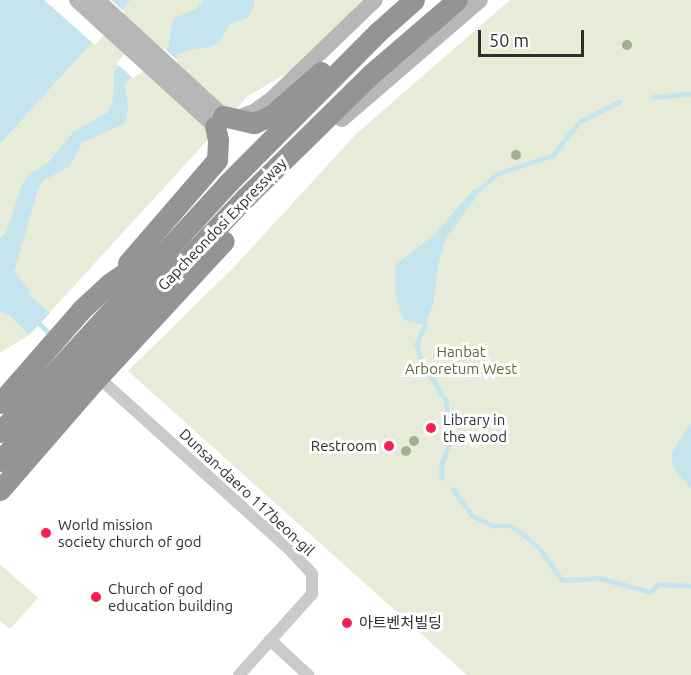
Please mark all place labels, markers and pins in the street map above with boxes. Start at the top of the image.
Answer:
place label: Library in the wood [443,410,507,445]
marker: Library in the wood [424,421,438,435]
place label: Restroom [311,437,377,455]
marker: Restroom [382,439,396,453]
place label: World mission society church of god [58,515,202,550]
marker: World mission society church of god [39,526,53,540]
place label: Church of god education building [108,579,233,614]
marker: Church of god education building [89,590,103,604]
place label: 아트벤처빌딩 [359,614,442,632]
marker: 아트벤처빌딩 [340,616,354,630]

